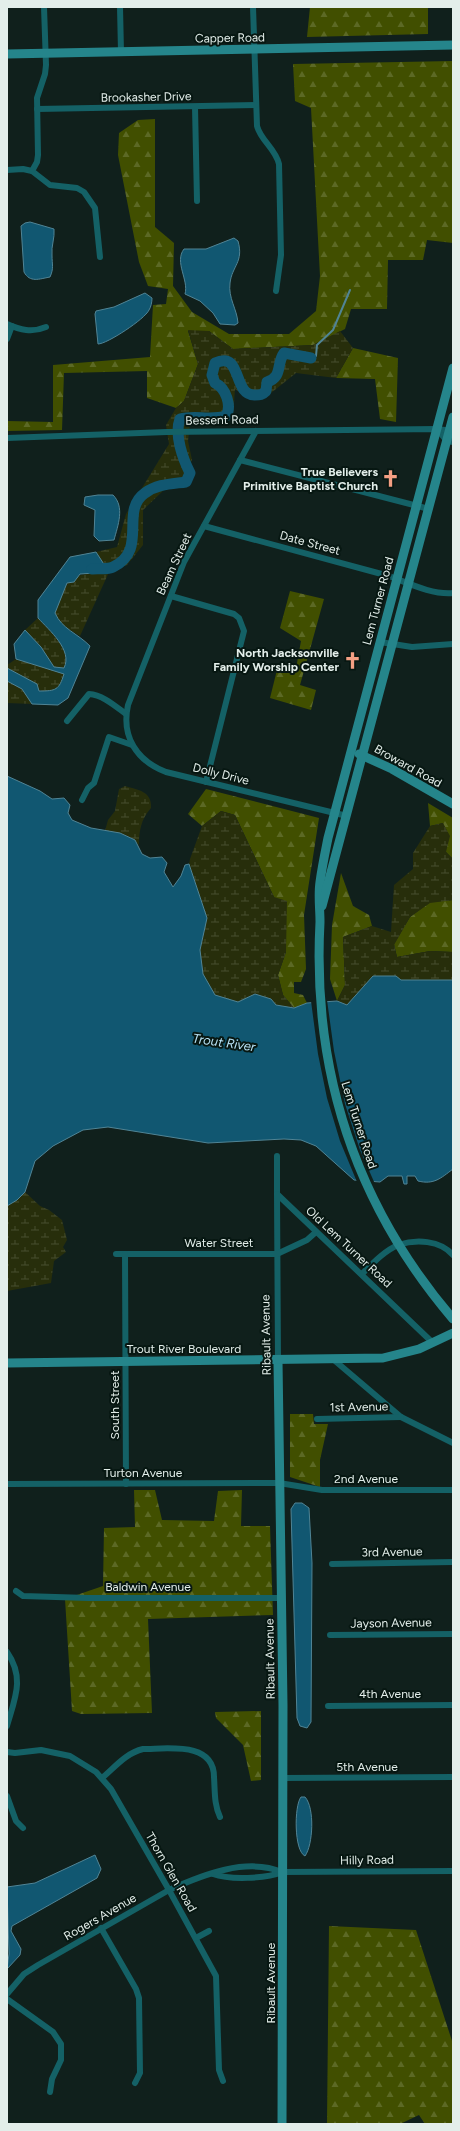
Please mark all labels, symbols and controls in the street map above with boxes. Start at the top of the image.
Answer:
street label: Capper Road [195,30,265,46]
street label: Brookasher Drive [101,89,192,105]
street label: Bessent Road [185,412,259,428]
place label: True Believers Primitive Baptist Church [243,465,378,493]
church icon: True Believers Primitive Baptist Church [381,469,401,489]
street label: Date Street [278,528,342,558]
street label: Beam Street [154,530,195,597]
street label: Lem Turner Road [360,555,396,647]
place label: North Jacksonville Family Worship Center [213,646,339,674]
church icon: North Jacksonville Family Worship Center [342,650,362,670]
street label: Broward Road [372,742,444,790]
street label: Dolly Drive [191,760,251,788]
water label: Trout River [192,1031,257,1054]
street label: Lem Turner Road [338,1080,380,1170]
street label: Old Lem Turner Road [303,1203,395,1291]
street label: Water Street [185,1236,254,1250]
street label: Ribault Avenue [258,1294,274,1376]
street label: Trout River Boulevard [127,1342,241,1356]
street label: South Street [108,1370,122,1439]
street label: 1st Avenue [330,1399,389,1415]
street label: Turton Avenue [104,1466,183,1480]
street label: 2nd Avenue [334,1472,398,1486]
street label: 3rd Avenue [361,1544,423,1560]
street label: Baldwin Avenue [105,1580,191,1594]
street label: Jayson Avenue [350,1615,432,1631]
street label: Ribault Avenue [262,1618,278,1700]
street label: 4th Avenue [359,1687,422,1701]
street label: 5th Avenue [336,1760,398,1774]
street label: Thorn Glen Road [143,1830,199,1914]
street label: Hilly Road [340,1853,394,1867]
street label: Rogers Avenue [61,1890,139,1943]
street label: Ribault Avenue [264,1942,278,2023]

